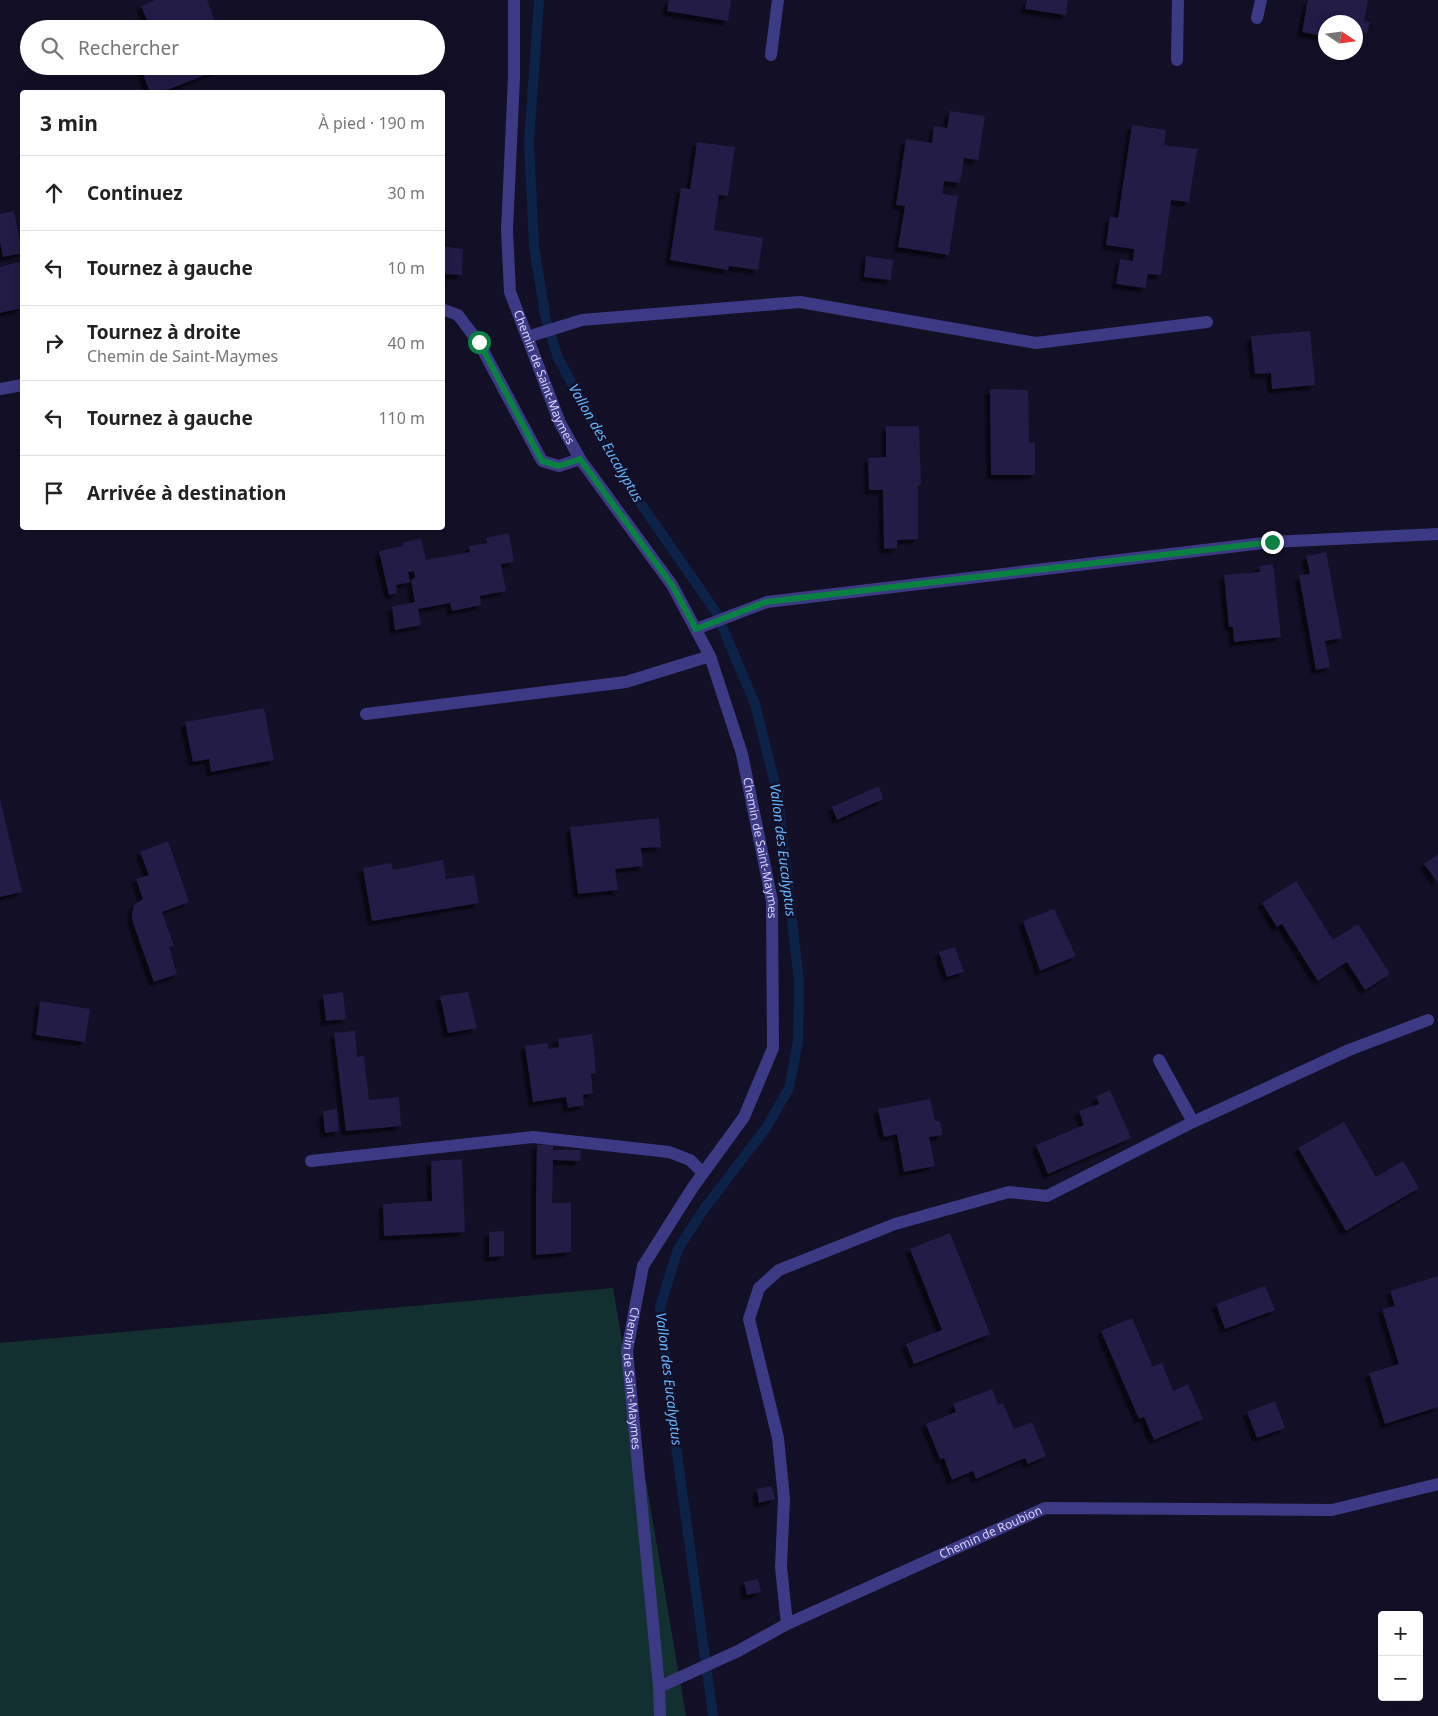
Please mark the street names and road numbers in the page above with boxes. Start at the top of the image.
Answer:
street label: Chemin de Saint-Maymes [510,307,579,448]
street label: Chemin de Saint-Maymes [739,776,782,919]
street label: Chemin de Saint-Maymes [619,1306,645,1451]
street label: Chemin de Roubion [936,1501,1045,1563]

